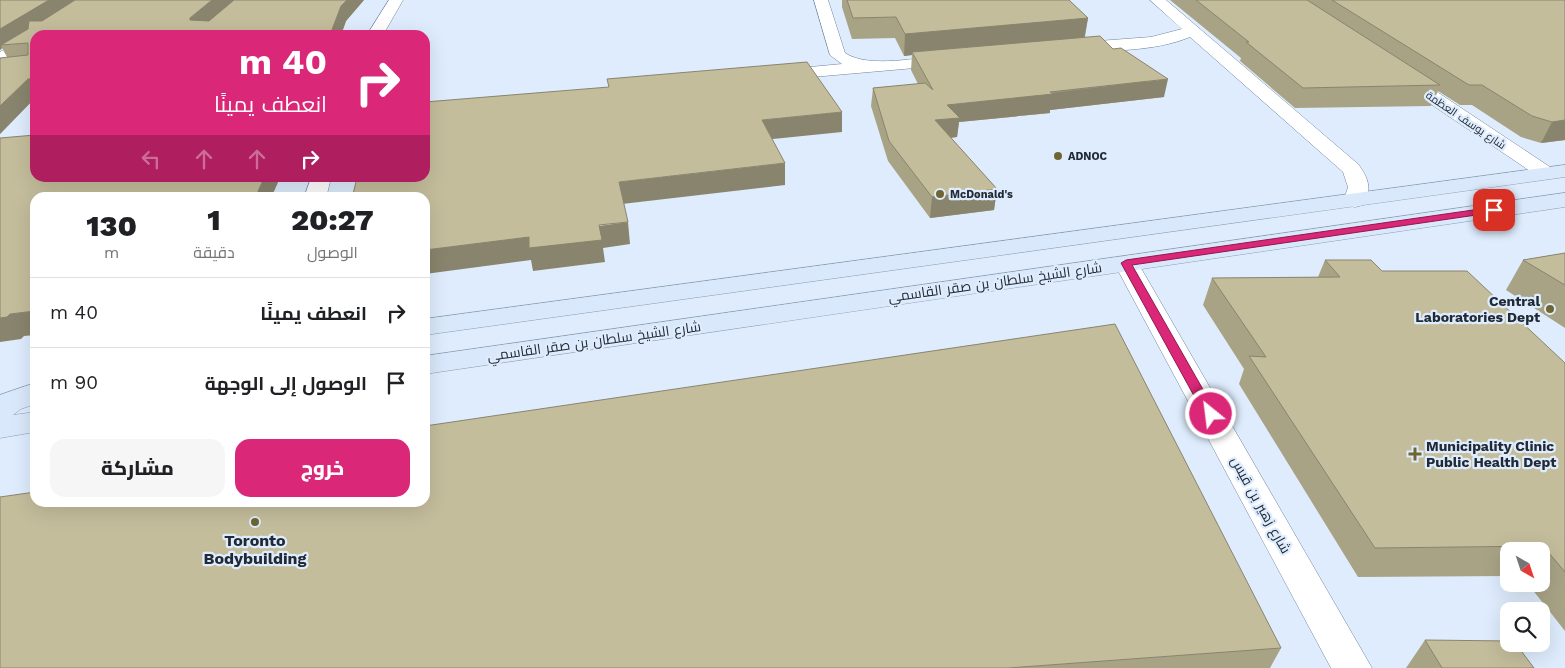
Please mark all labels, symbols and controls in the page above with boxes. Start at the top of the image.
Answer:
text: 40 m [239,41,327,83]
icon: right [345,50,410,115]
street label: شارع يوسف العظمة [1423,89,1508,153]
text: انعطف يمينًا [214,92,327,117]
icon: left [137,145,165,173]
icon: ahead [190,145,218,173]
icon: ahead [243,145,271,173]
icon: right [296,145,324,173]
marker: ADNOC [1052,150,1064,162]
place label: ADNOC [1068,150,1108,163]
marker: McDonald's [934,188,946,200]
place label: McDonald's [950,188,1013,201]
pin [1473,189,1515,231]
icon: arrive [1480,196,1508,224]
text: 1 [207,202,221,237]
text: 20:27 [291,202,374,237]
text: 130 [86,208,137,243]
text: m [104,243,119,262]
text: دقيقة [193,243,235,262]
text: الوصول [307,243,358,262]
street label: شارع الشيخ سلطان بن صقر القاسمي [887,259,1103,309]
place label: Central Laboratories Dept [1415,293,1540,325]
icon: right [382,299,410,327]
text: 40 m [50,301,98,324]
text: انعطف يمينًا [260,302,367,325]
marker: Central Laboratories Dept [1544,303,1556,315]
street label: شارع الشيخ سلطان بن صقر القاسمي [486,318,702,368]
icon: arrive [382,369,410,397]
text: 90 m [50,371,98,394]
text: الوصول إلى الوجهة [205,372,367,395]
position arrow [1184,387,1236,439]
place label: Municipality Clinic Public Health Dept [1426,438,1556,470]
button: مشاركة [50,439,225,497]
button: خروج [235,439,410,497]
marker: Municipality Clinic Public Health Dept [1408,447,1422,461]
street label: شارع زهير بن قيس [1227,454,1294,557]
marker: Toronto Bodybuilding [249,516,261,528]
place label: Toronto Bodybuilding [204,531,307,568]
north arrow [1500,542,1550,592]
map controls [1500,542,1550,652]
button: search [1500,602,1550,652]

